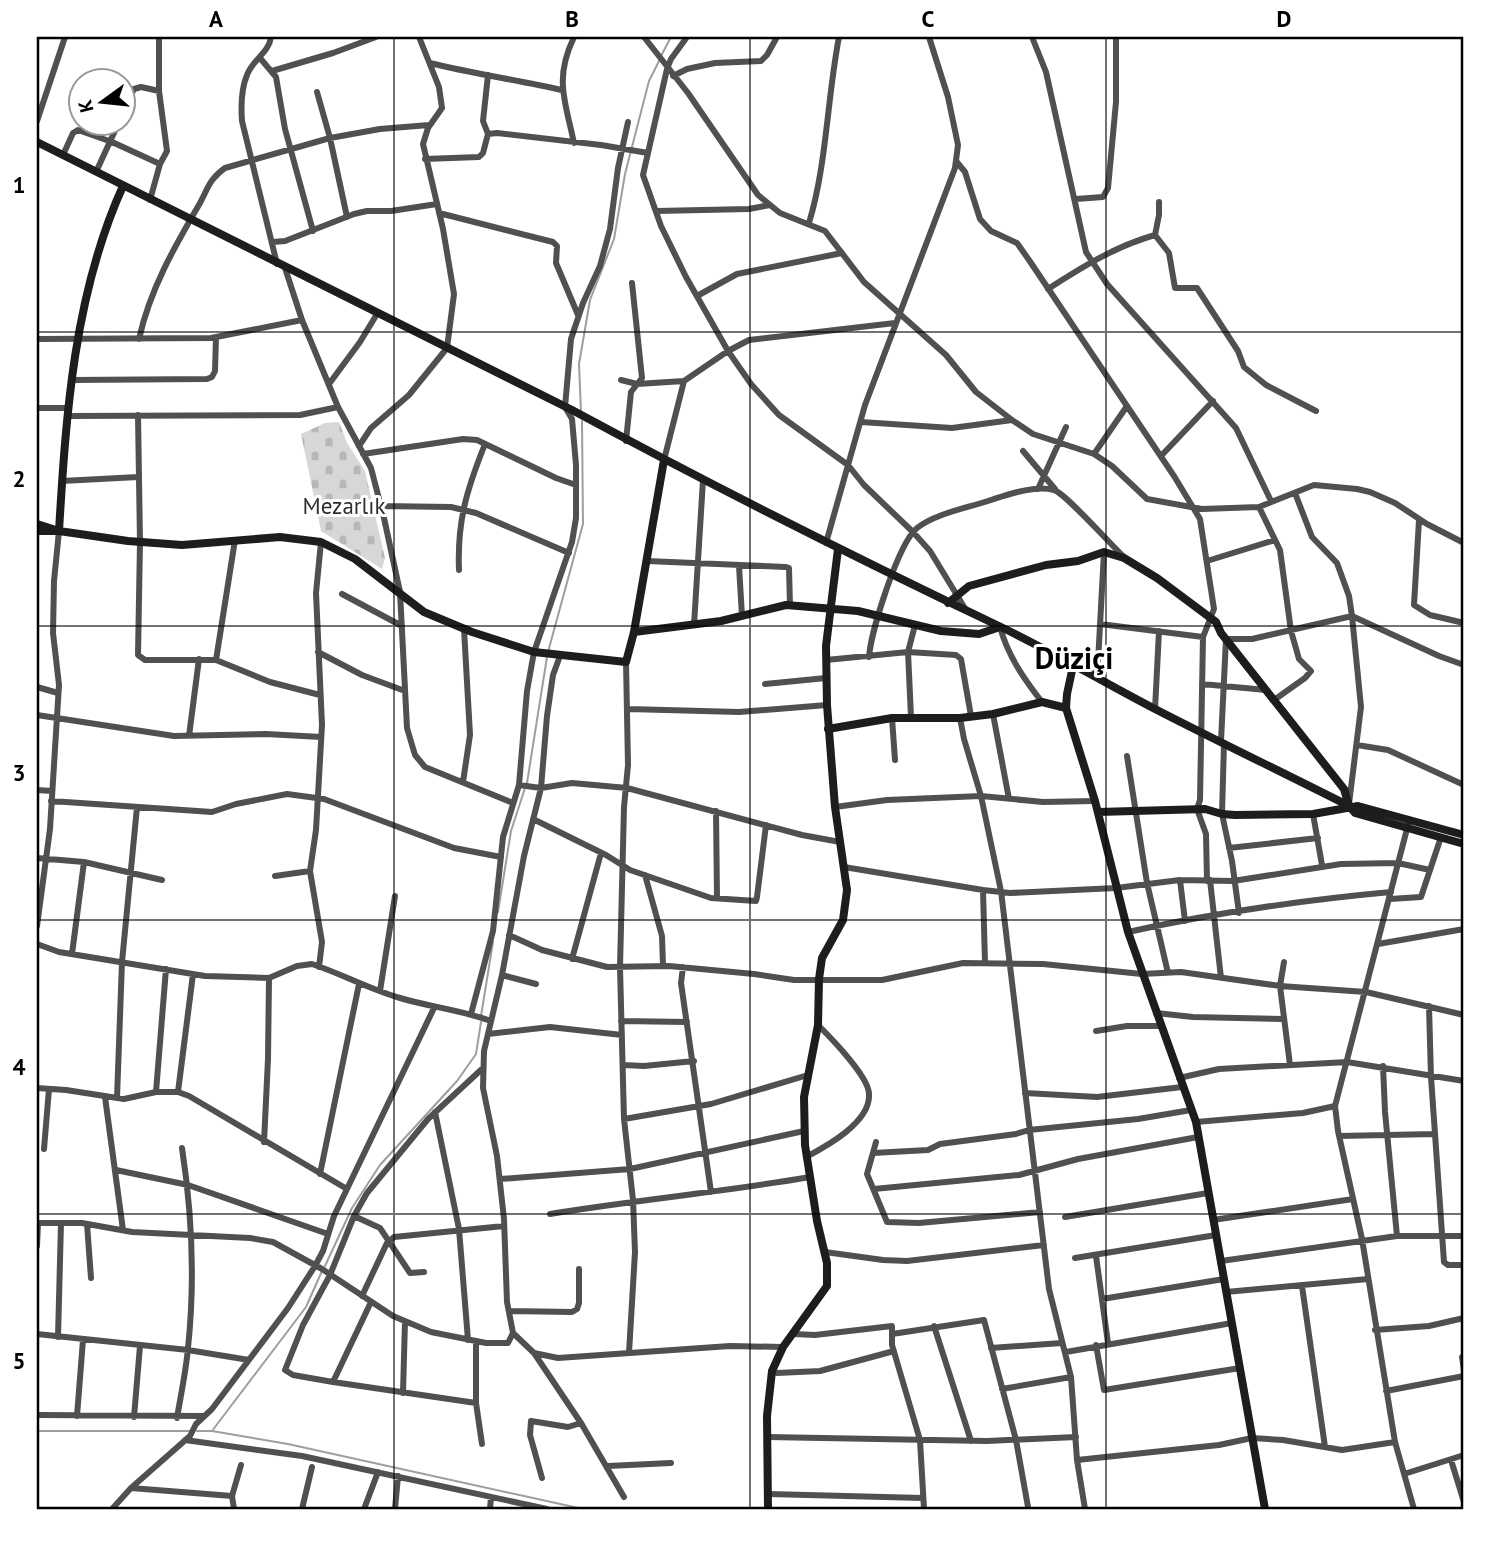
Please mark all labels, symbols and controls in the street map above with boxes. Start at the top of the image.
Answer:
text: A [209,4,223,33]
text: B [565,4,579,33]
text: C [922,4,935,33]
text: D [1277,4,1291,33]
north arrow [66,66,136,136]
text: K [72,97,99,115]
text: 1 [12,170,26,199]
text: 2 [12,464,26,493]
park label: Mezarlık [302,491,386,520]
district label: Düziçi [1035,638,1113,677]
text: 3 [12,758,26,787]
text: 4 [12,1052,26,1081]
text: 5 [12,1346,26,1375]

